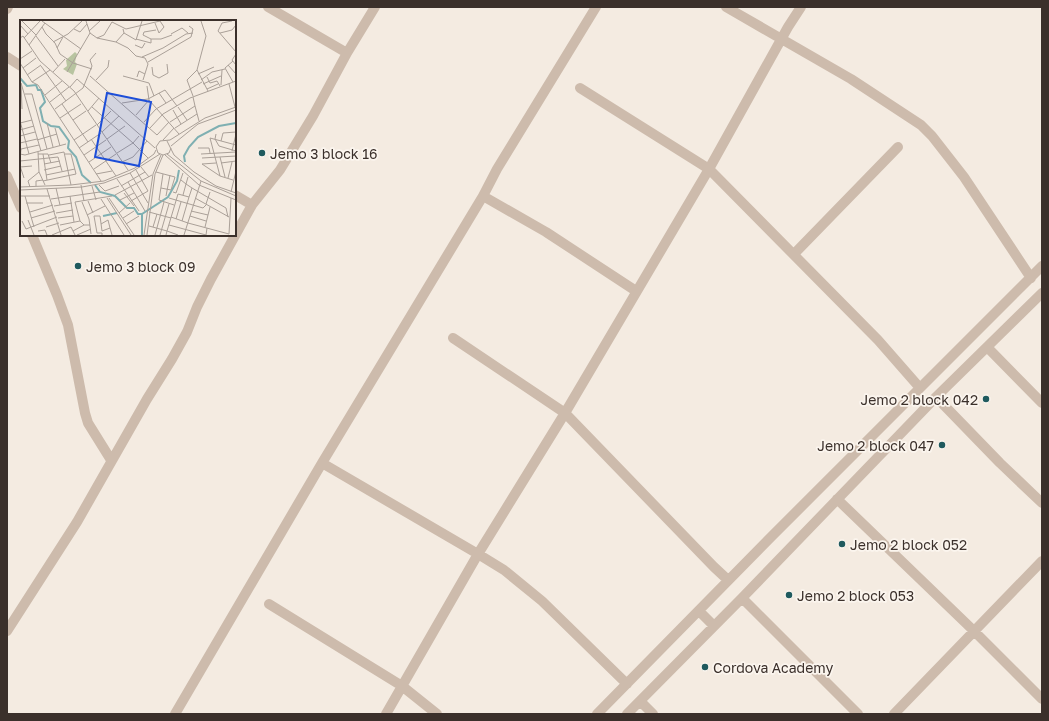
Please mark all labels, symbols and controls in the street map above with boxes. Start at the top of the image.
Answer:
inset map [20,20,236,236]
place label: Jemo 3 block 16 [270,145,378,162]
marker: Jemo 3 block 16 [257,148,267,158]
place label: Jemo 3 block 09 [86,258,195,275]
marker: Jemo 3 block 09 [73,261,83,271]
place label: Jemo 2 block 042 [860,391,978,408]
marker: Jemo 2 block 042 [981,394,991,404]
place label: Jemo 2 block 047 [817,437,934,454]
marker: Jemo 2 block 047 [937,440,947,450]
place label: Jemo 2 block 052 [850,536,967,553]
marker: Jemo 2 block 052 [837,539,847,549]
place label: Jemo 2 block 053 [797,587,914,604]
marker: Jemo 2 block 053 [784,590,794,600]
place label: Cordova Academy [713,659,833,676]
marker: Cordova Academy [700,662,710,672]

